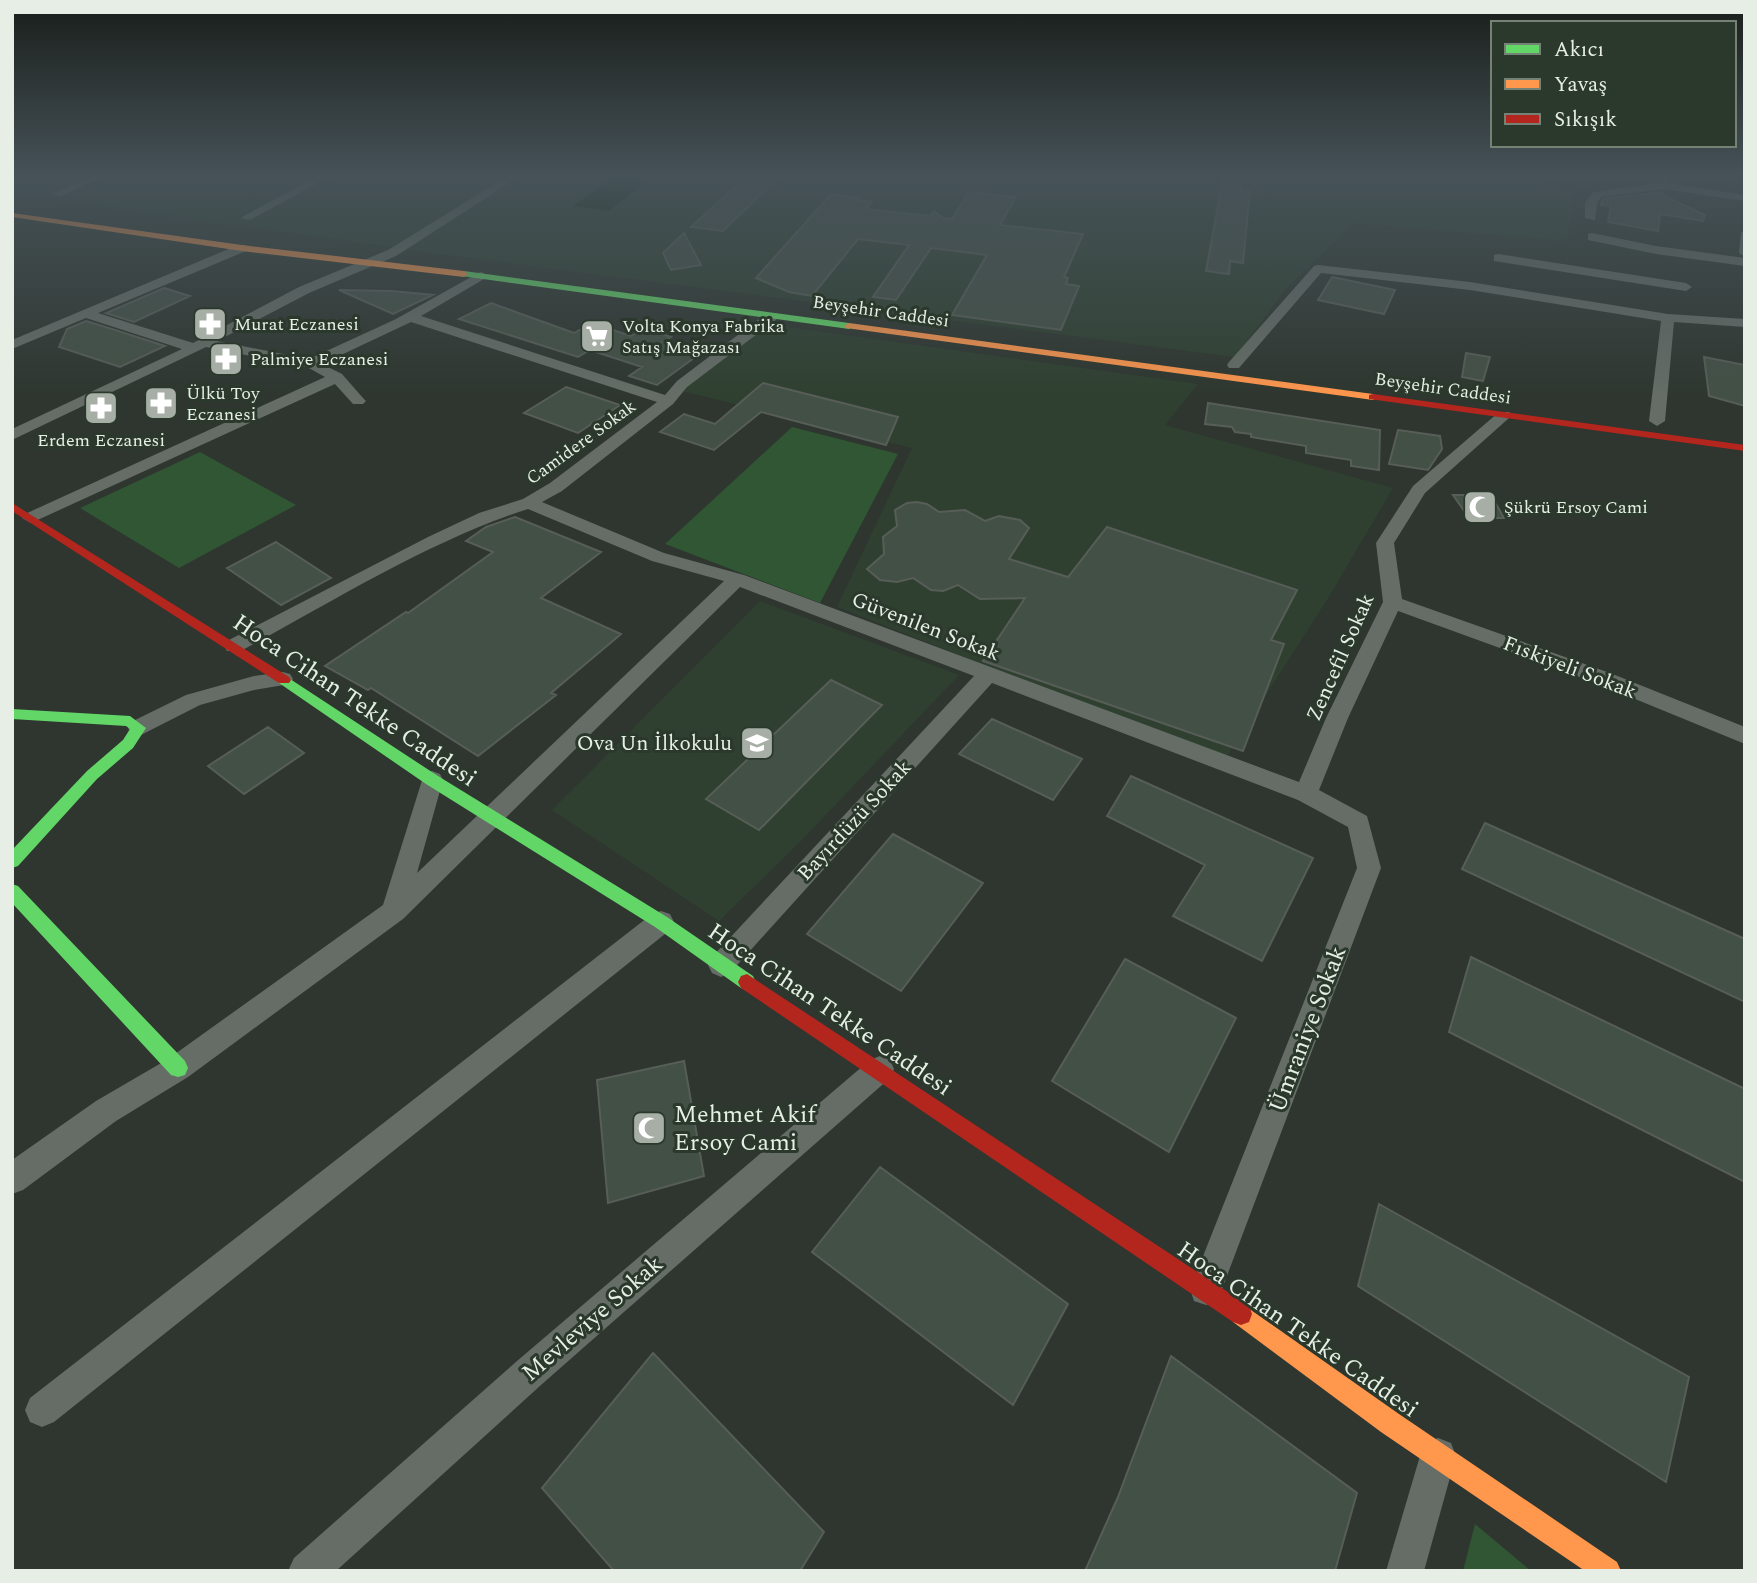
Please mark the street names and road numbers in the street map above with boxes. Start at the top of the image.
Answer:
street label: Beyşehir Caddesi [811,289,951,334]
street label: Beyşehir Caddesi [1373,366,1513,411]
street label: Camidere Sokak [521,393,642,492]
street label: Güvenilen Sokak [847,584,1005,670]
street label: Zencefil Sokak [1298,588,1384,727]
street label: Hoca Cihan Tekke Caddesi [225,605,484,796]
street label: Fıskiyeli Sokak [1498,628,1641,708]
street label: Bayırdüzü Sokak [790,753,920,889]
street label: Hoca Cihan Tekke Caddesi [700,914,959,1105]
street label: Ümraniye Sokak [1260,941,1356,1118]
street label: Hoca Cihan Tekke Caddesi [1169,1232,1426,1427]
street label: Mevleviye Sokak [514,1247,671,1390]

